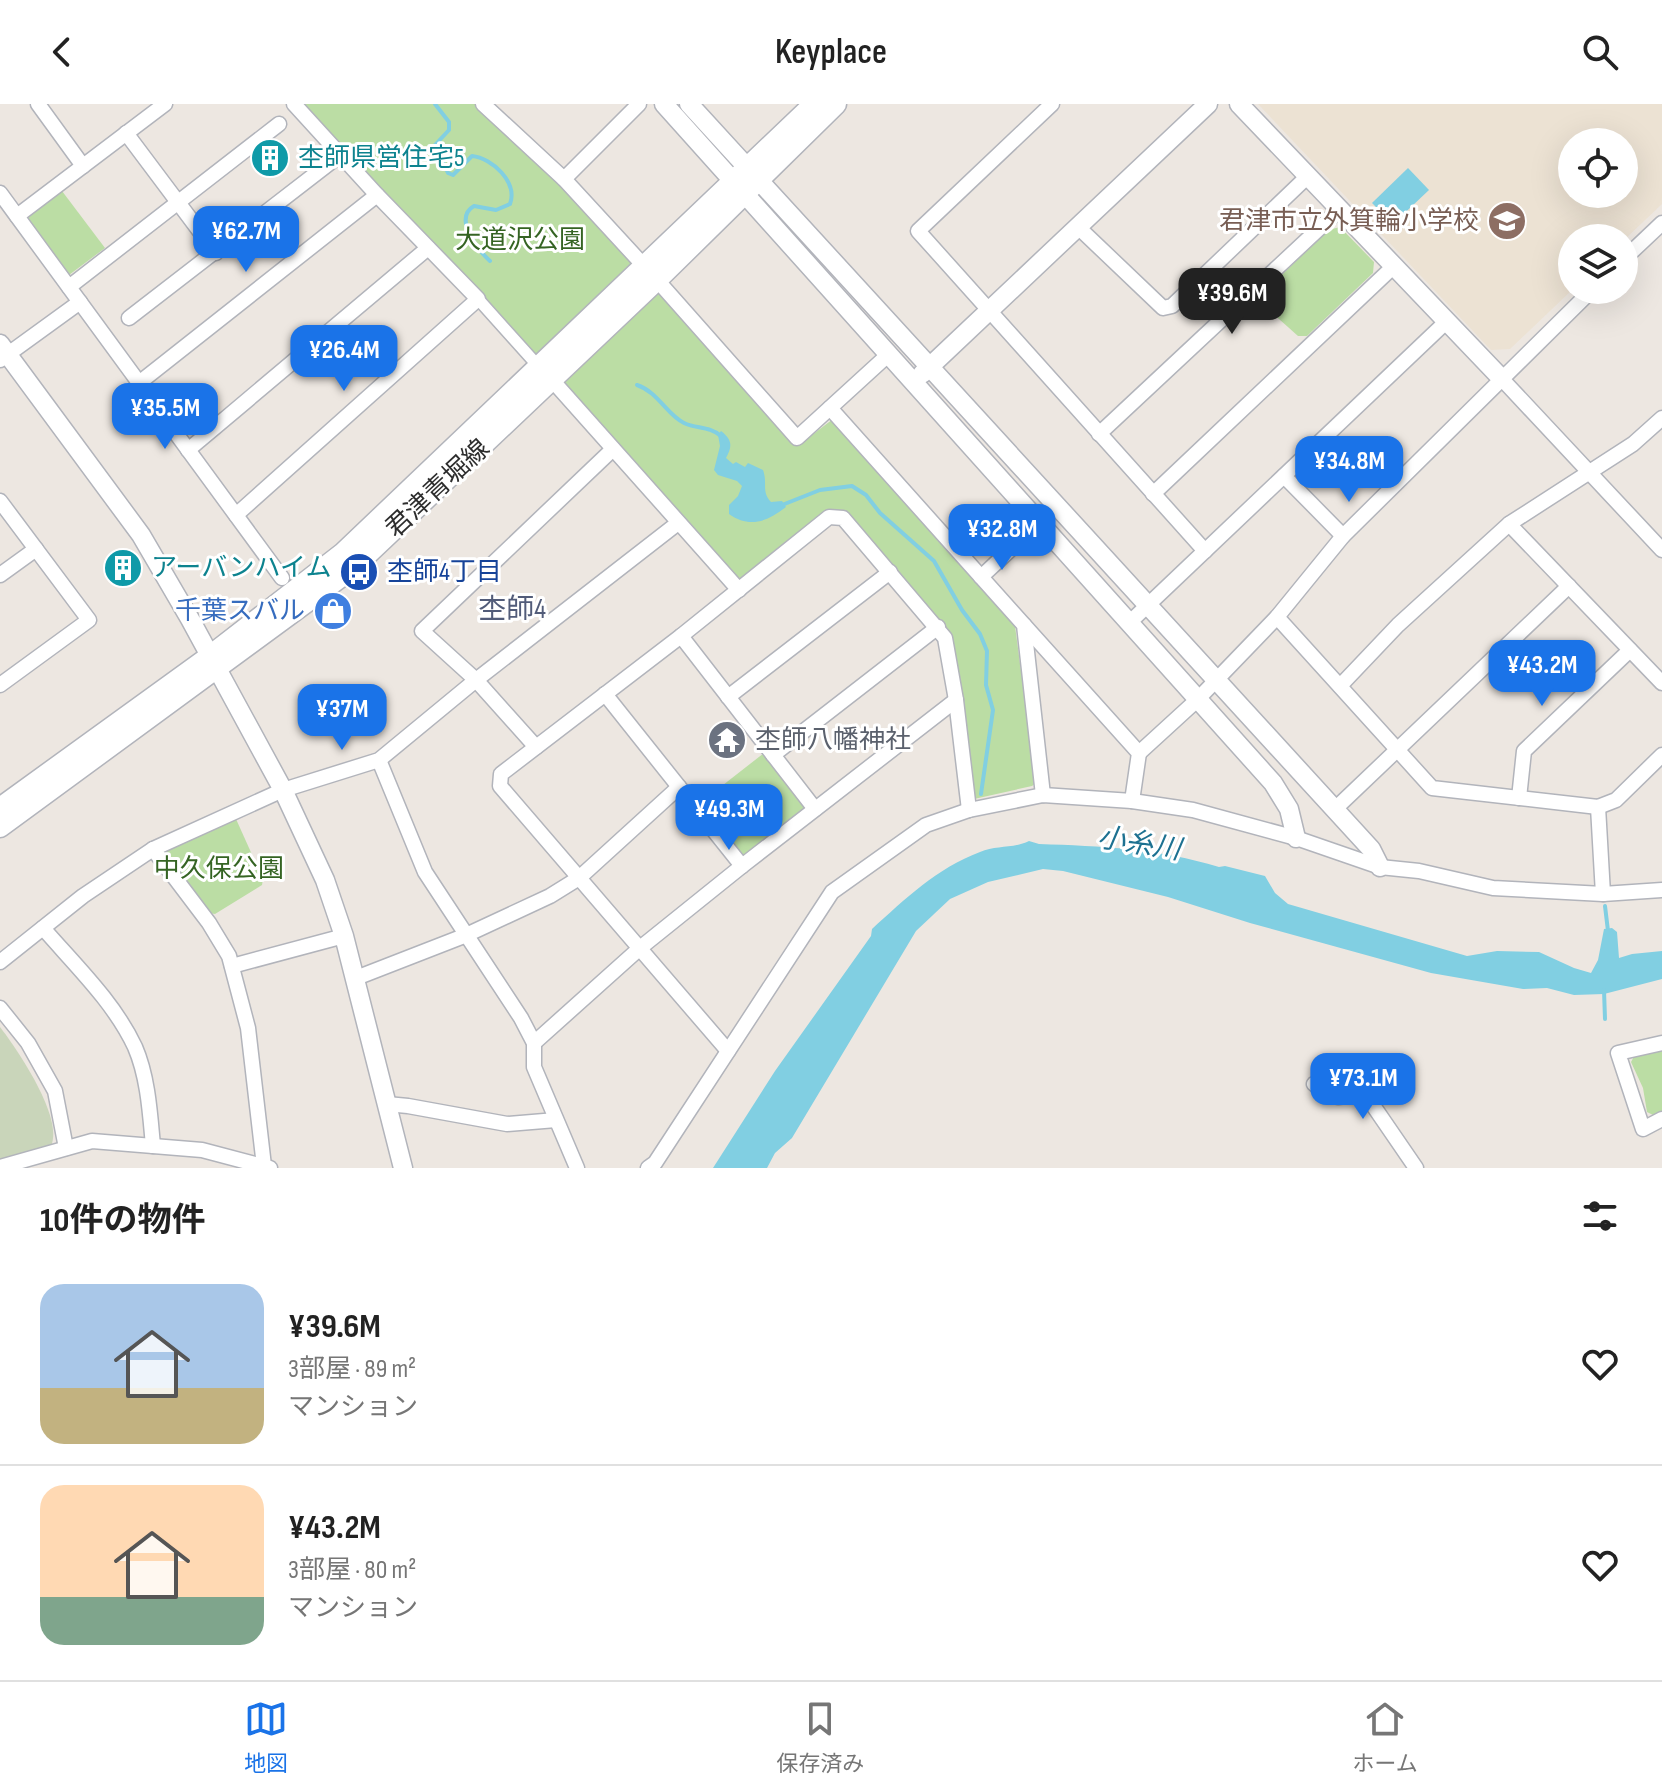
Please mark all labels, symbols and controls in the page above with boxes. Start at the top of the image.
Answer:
icon: back [40,30,84,74]
icon: search [1578,30,1622,74]
text: Keyplace [775,31,887,74]
map controls [1558,128,1638,304]
button: locate [1558,128,1638,208]
building icon: 杢師県営住宅5 [249,137,291,179]
place label: 杢師県営住宅5 [298,143,464,174]
school or university icon: 君津市立外箕輪小学校 [1486,200,1528,242]
pin: ¥62.7M [181,206,311,274]
place label: 君津市立外箕輪小学校 [1219,206,1479,237]
text: ¥62.7M [211,216,281,247]
button: layers [1558,224,1638,304]
park label: 大道沢公園 [455,225,585,256]
pin: ¥39.6M [1167,268,1297,336]
text: ¥39.6M [1197,278,1268,309]
pin: ¥26.4M [279,325,409,393]
text: ¥26.4M [308,335,380,366]
pin: ¥35.5M [100,383,230,451]
text: ¥35.5M [130,393,200,424]
street label: 君津青堀線 [380,433,496,545]
pin: ¥34.8M [1284,436,1414,504]
text: ¥34.8M [1313,446,1385,477]
pin: ¥32.8M [937,504,1067,572]
text: ¥32.8M [967,514,1037,545]
building icon: アーバンハイム [102,547,144,589]
bus stop icon: 杢師4丁目 [338,551,380,593]
place label: アーバンハイム [151,553,331,584]
place label: 杢師4丁目 [387,557,502,588]
shop icon: 千葉スバル [312,590,354,632]
district label: 杢師4 [478,593,546,626]
place label: 千葉スバル [175,596,305,627]
pin: ¥43.2M [1477,640,1607,708]
text: ¥43.2M [1506,650,1578,681]
pin: ¥37M [295,684,389,752]
text: ¥37M [316,694,368,725]
temple icon: 杢師八幡神社 [706,719,748,761]
place label: 杢師八幡神社 [755,725,911,756]
pin: ¥49.3M [664,784,794,852]
text: ¥49.3M [693,794,765,825]
water label: 小糸川 [1095,821,1186,867]
park label: 中久保公園 [154,854,284,885]
pin: ¥73.1M [1298,1053,1428,1121]
text: ¥73.1M [1328,1063,1398,1094]
icon: filters [1578,1194,1622,1238]
text: 10件の物件 [40,1200,206,1241]
text: ¥39.6M [288,1306,381,1347]
icon: home [104,1316,200,1412]
icon: heart [1578,1342,1622,1386]
text: 3部屋 · 89 m² [288,1354,416,1385]
text: マンション [288,1392,418,1423]
text: ¥43.2M [288,1507,381,1548]
icon: home [104,1517,200,1613]
icon: heart [1578,1543,1622,1587]
text: 3部屋 · 80 m² [288,1555,416,1586]
text: マンション [288,1593,418,1624]
tab: 地図 [244,1697,288,1778]
tab: 保存済み [776,1697,864,1778]
tab: ホーム [1353,1697,1418,1778]

